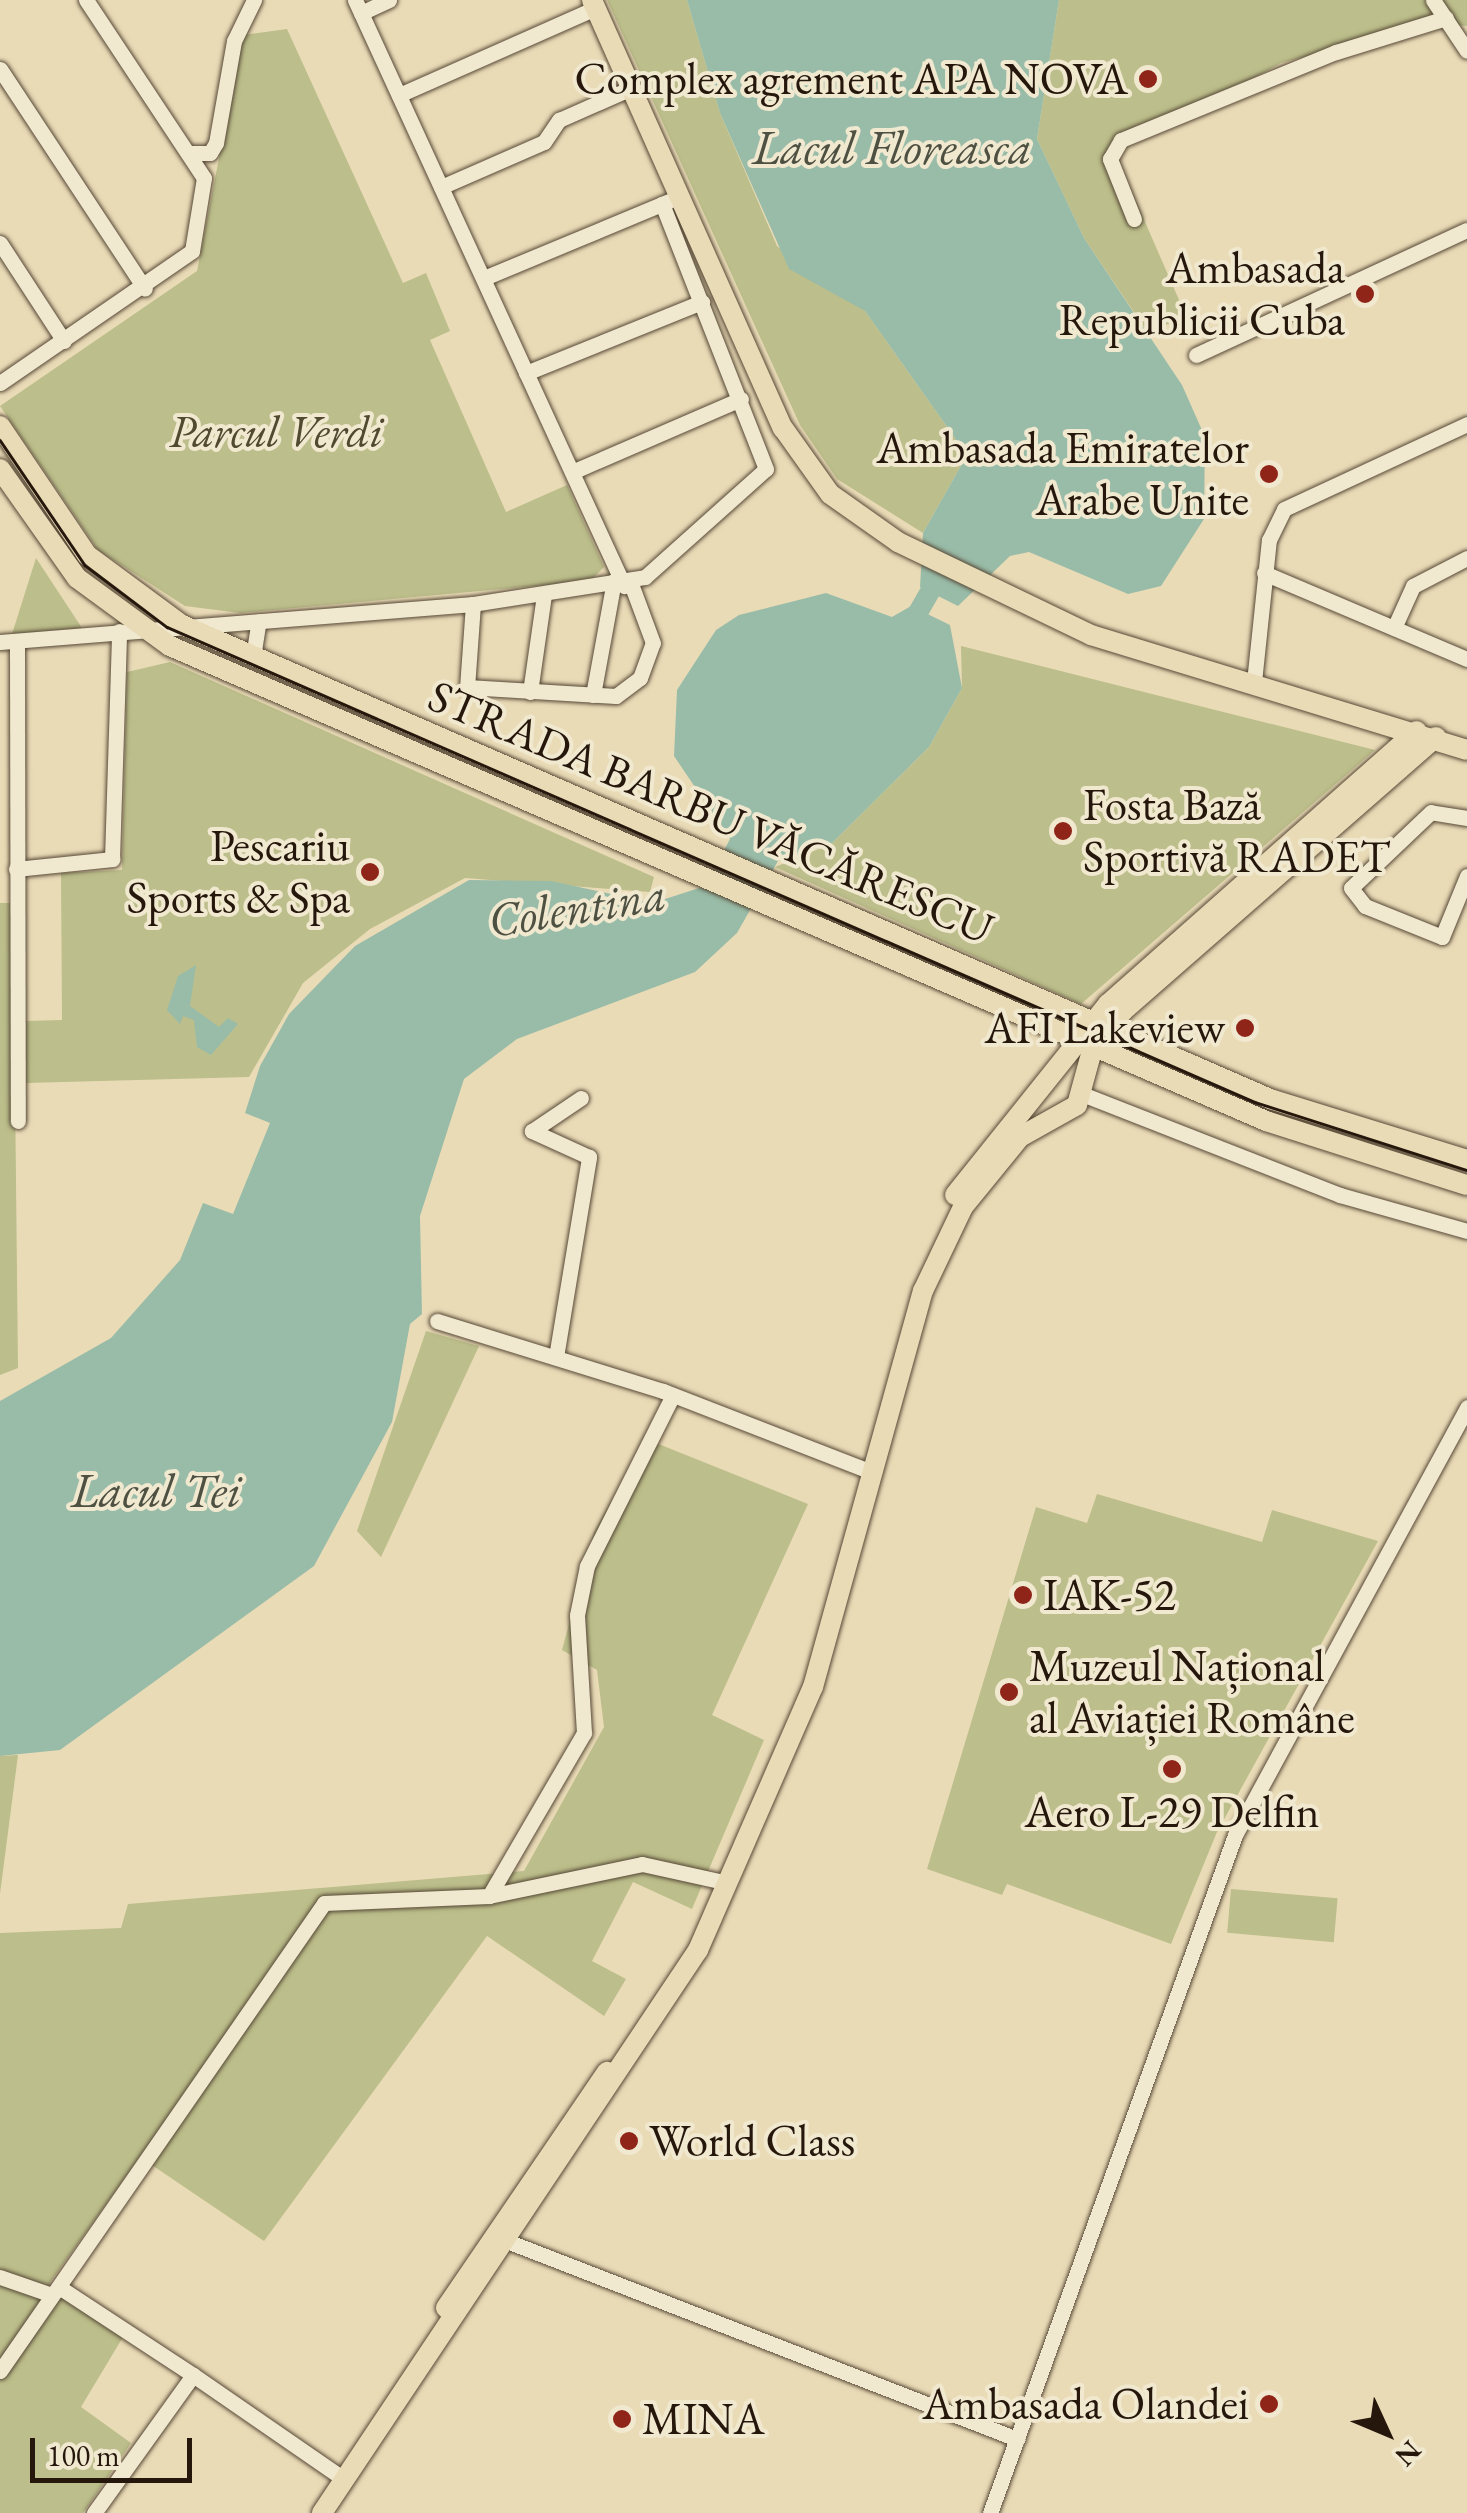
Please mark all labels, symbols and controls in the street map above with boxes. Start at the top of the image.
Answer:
place label: Complex agrement APA NOVA [575,52,1128,106]
marker: Complex agrement APA NOVA [1137,68,1159,90]
water label: Lacul Floreasca [752,119,1032,177]
place label: Ambasada Republicii Cuba [1059,241,1345,347]
marker: Ambasada Republicii Cuba [1354,283,1376,305]
park label: Parcul Verdi [169,405,383,459]
place label: Ambasada Emiratelor Arabe Unite [876,421,1249,527]
marker: Ambasada Emiratelor Arabe Unite [1258,463,1280,485]
street label: STRADA BARBU VĂCĂRESCU [421,668,1001,956]
place label: Fosta Bază Sportivă RADET [1083,778,1390,884]
place label: Pescariu Sports & Spa [126,819,350,925]
marker: Fosta Bază Sportivă RADET [1052,820,1074,842]
marker: Pescariu Sports & Spa [359,861,381,883]
water label: Colentina [484,865,670,949]
place label: AFI Lakeview [985,1001,1225,1055]
marker: AFI Lakeview [1234,1017,1256,1039]
water label: Lacul Tei [71,1462,241,1520]
place label: IAK-52 [1043,1568,1176,1622]
marker: IAK-52 [1012,1584,1034,1606]
place label: Muzeul Național al Aviației Române [1029,1639,1355,1745]
marker: Muzeul Național al Aviației Române [998,1681,1020,1703]
marker: Aero L-29 Delfin [1161,1758,1183,1780]
place label: Aero L-29 Delfin [1024,1785,1320,1839]
place label: World Class [649,2114,855,2168]
marker: World Class [618,2130,640,2152]
place label: Ambasada Olandei [922,2377,1249,2431]
north arrow [1337,2383,1437,2483]
place label: MINA [642,2392,765,2446]
marker: Ambasada Olandei [1258,2393,1280,2415]
marker: MINA [611,2408,633,2430]
scale bar [35,2418,198,2480]
text: N [1388,2433,1429,2474]
text: 100 m [47,2436,120,2475]

